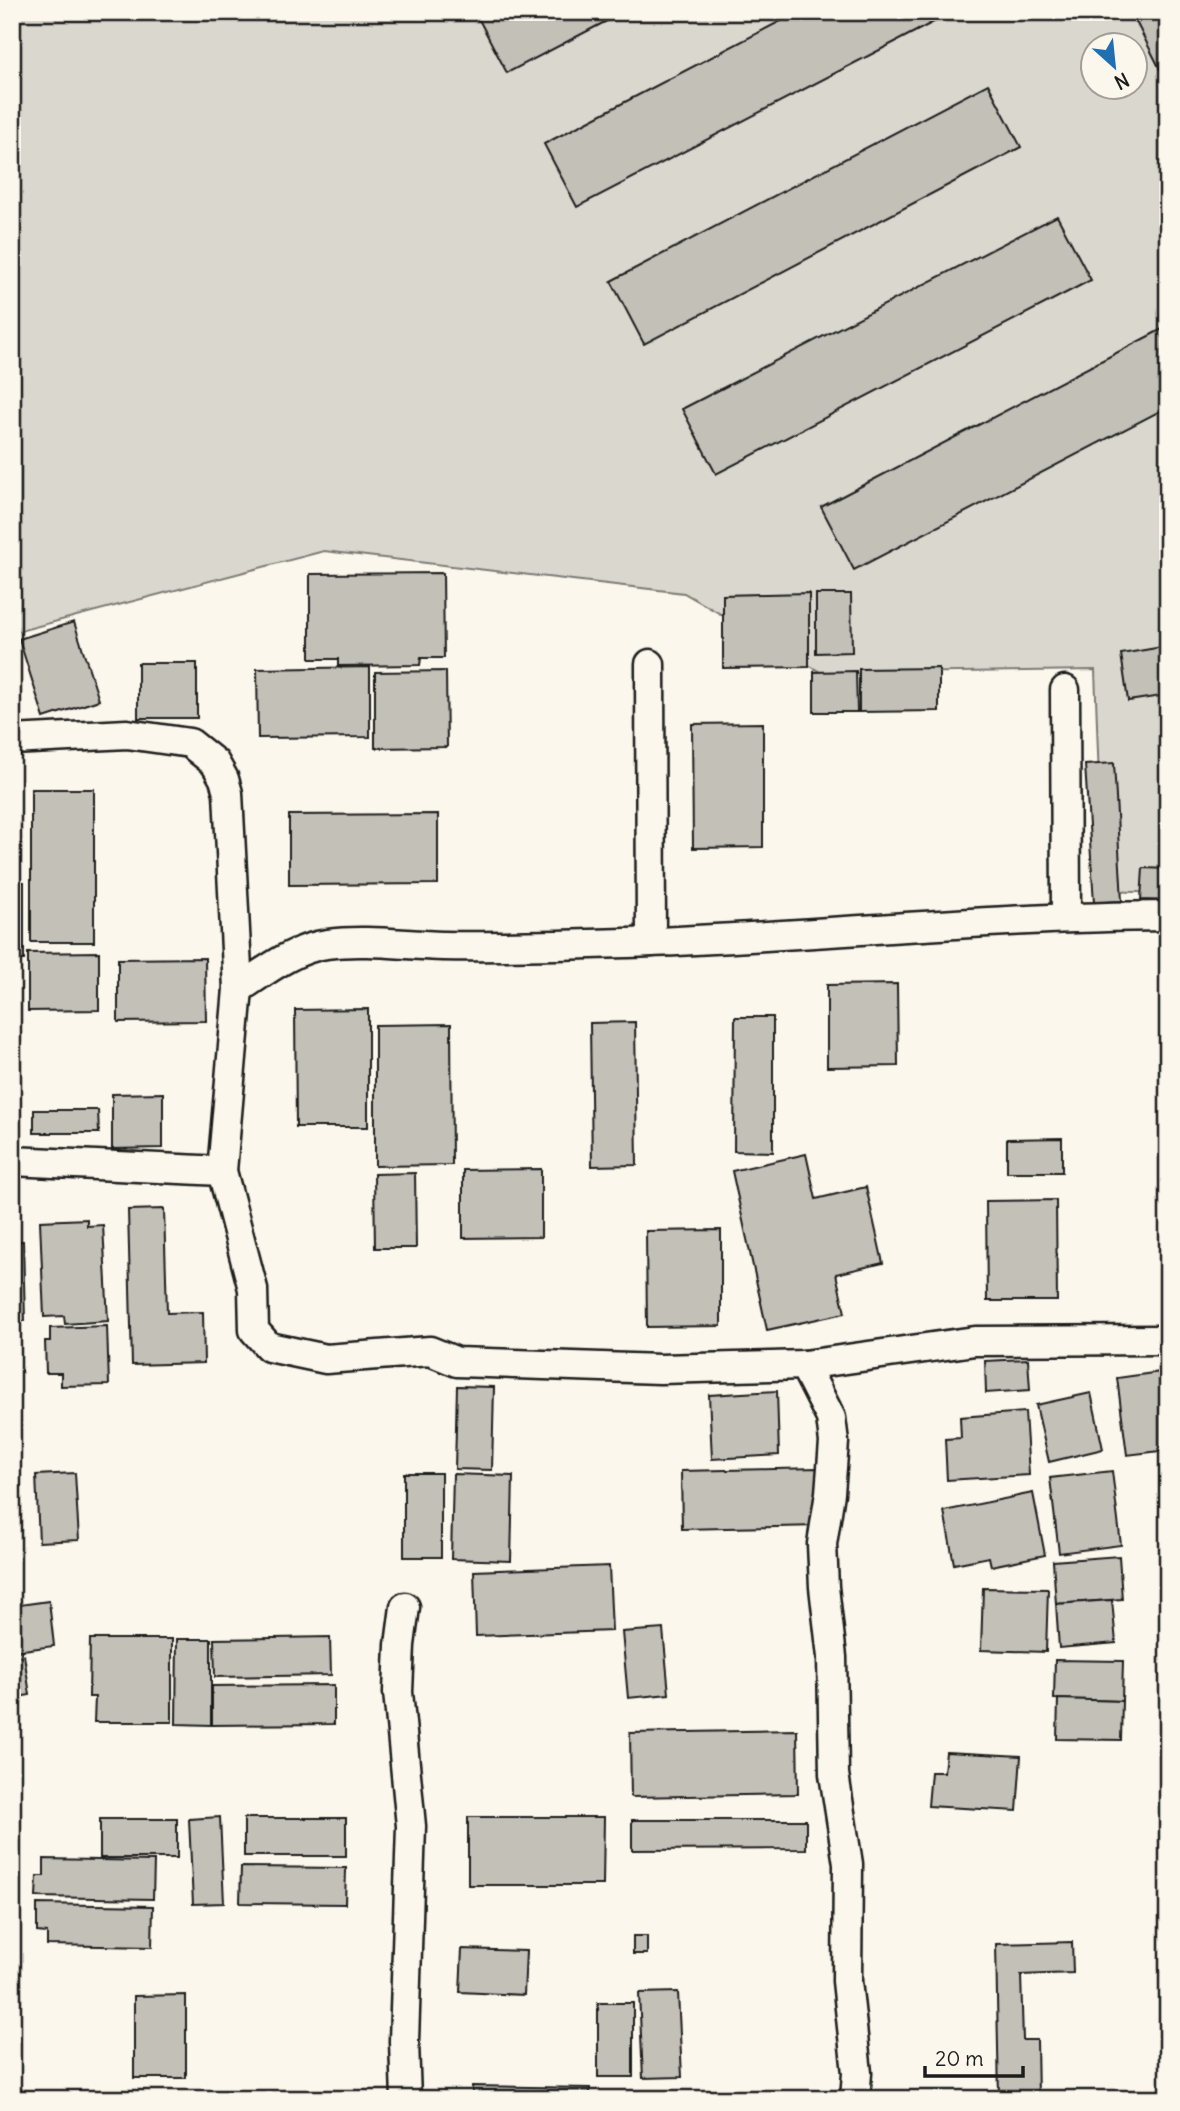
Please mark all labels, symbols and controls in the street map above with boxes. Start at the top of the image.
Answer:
north arrow [1078,32,1148,102]
text: N [1110,67,1133,95]
scale bar [925,2034,1023,2078]
text: 20 m [935,2045,984,2072]

